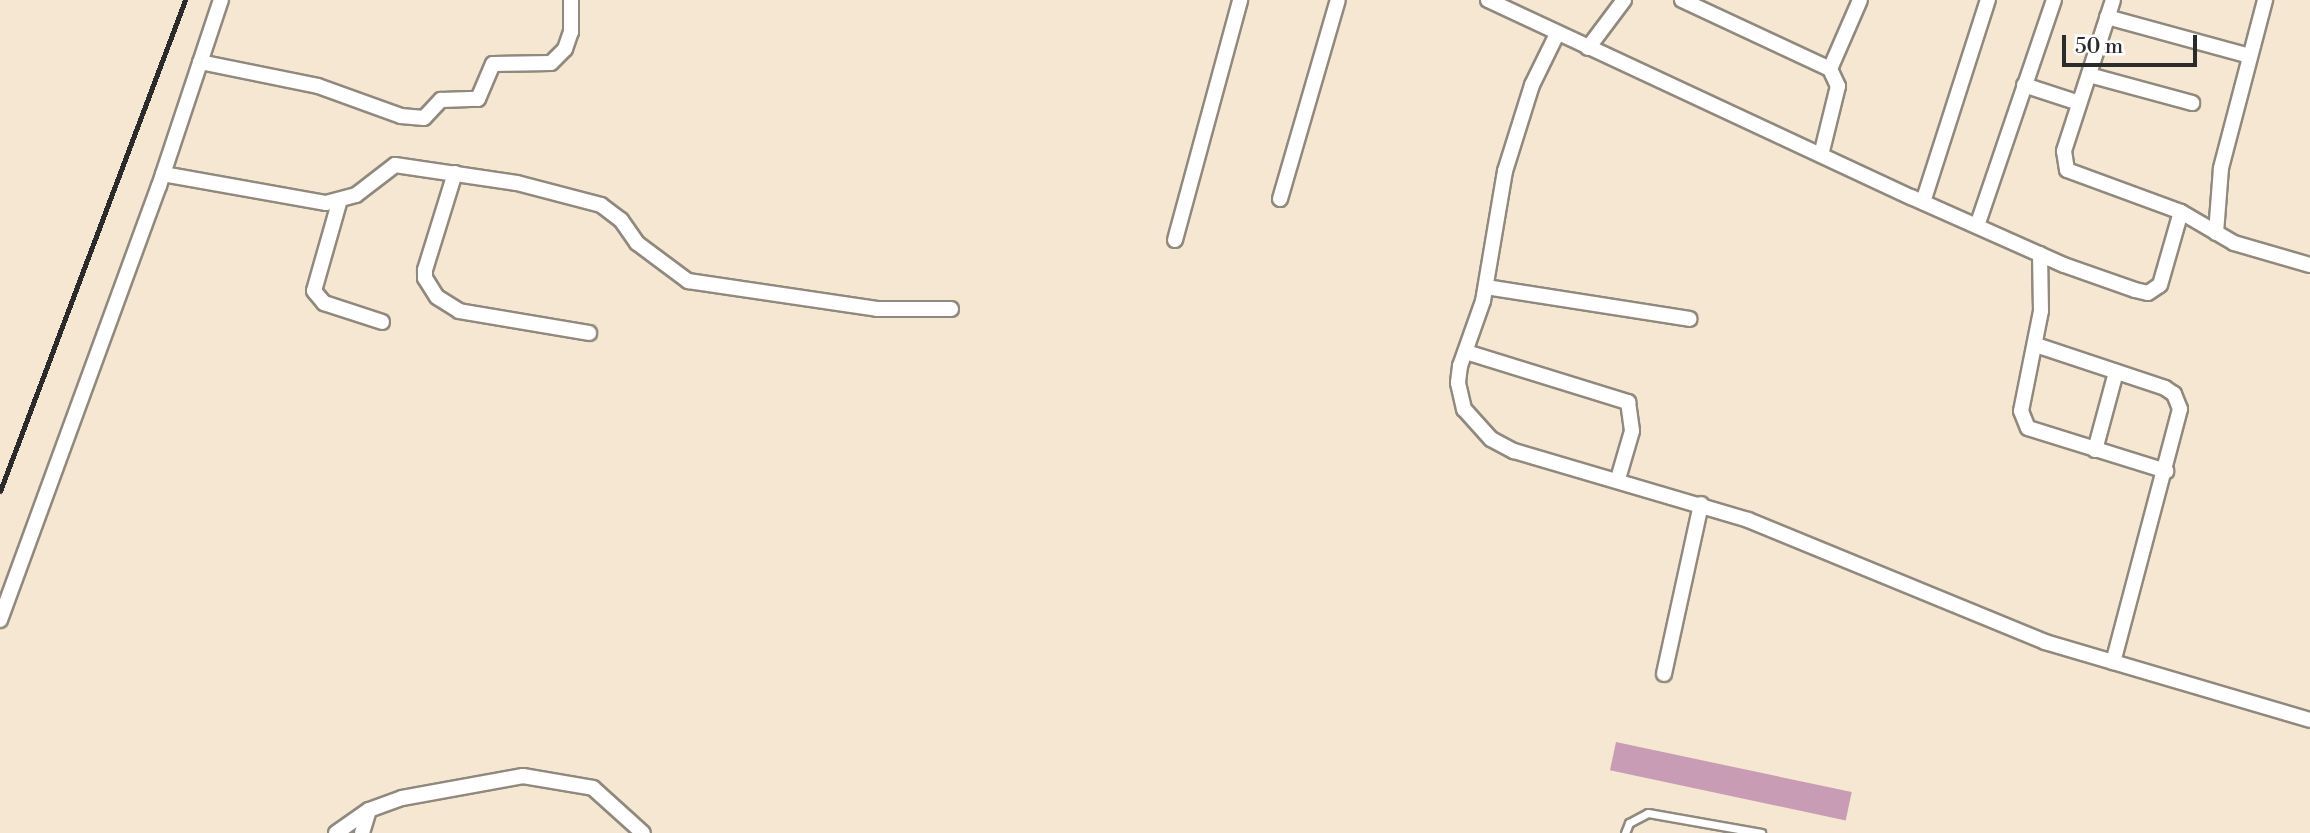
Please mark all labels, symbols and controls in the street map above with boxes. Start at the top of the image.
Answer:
scale bar [2065,21,2200,65]
text: 50 m [2075,34,2123,60]

